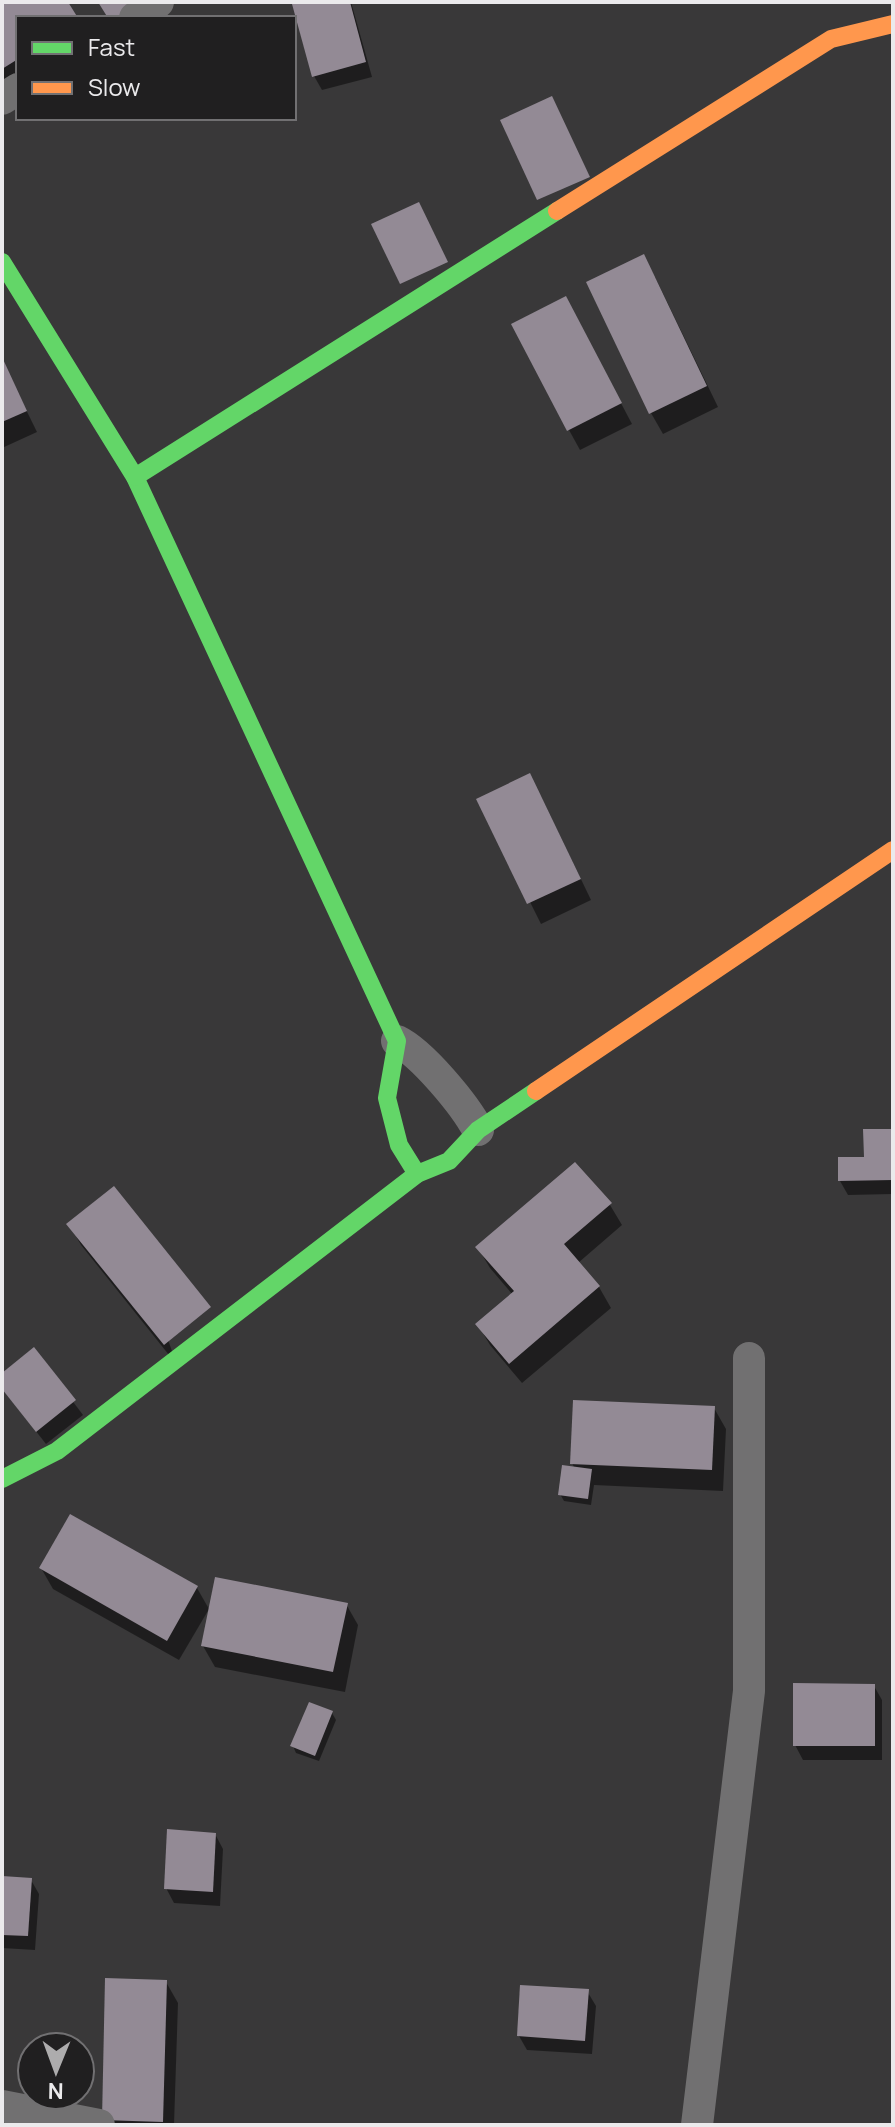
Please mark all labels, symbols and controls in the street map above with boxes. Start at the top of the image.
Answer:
legend [16,16,296,120]
text: Fast [88,30,135,63]
text: Slow [88,70,141,103]
north arrow [16,2031,96,2111]
text: N [47,2076,64,2106]

